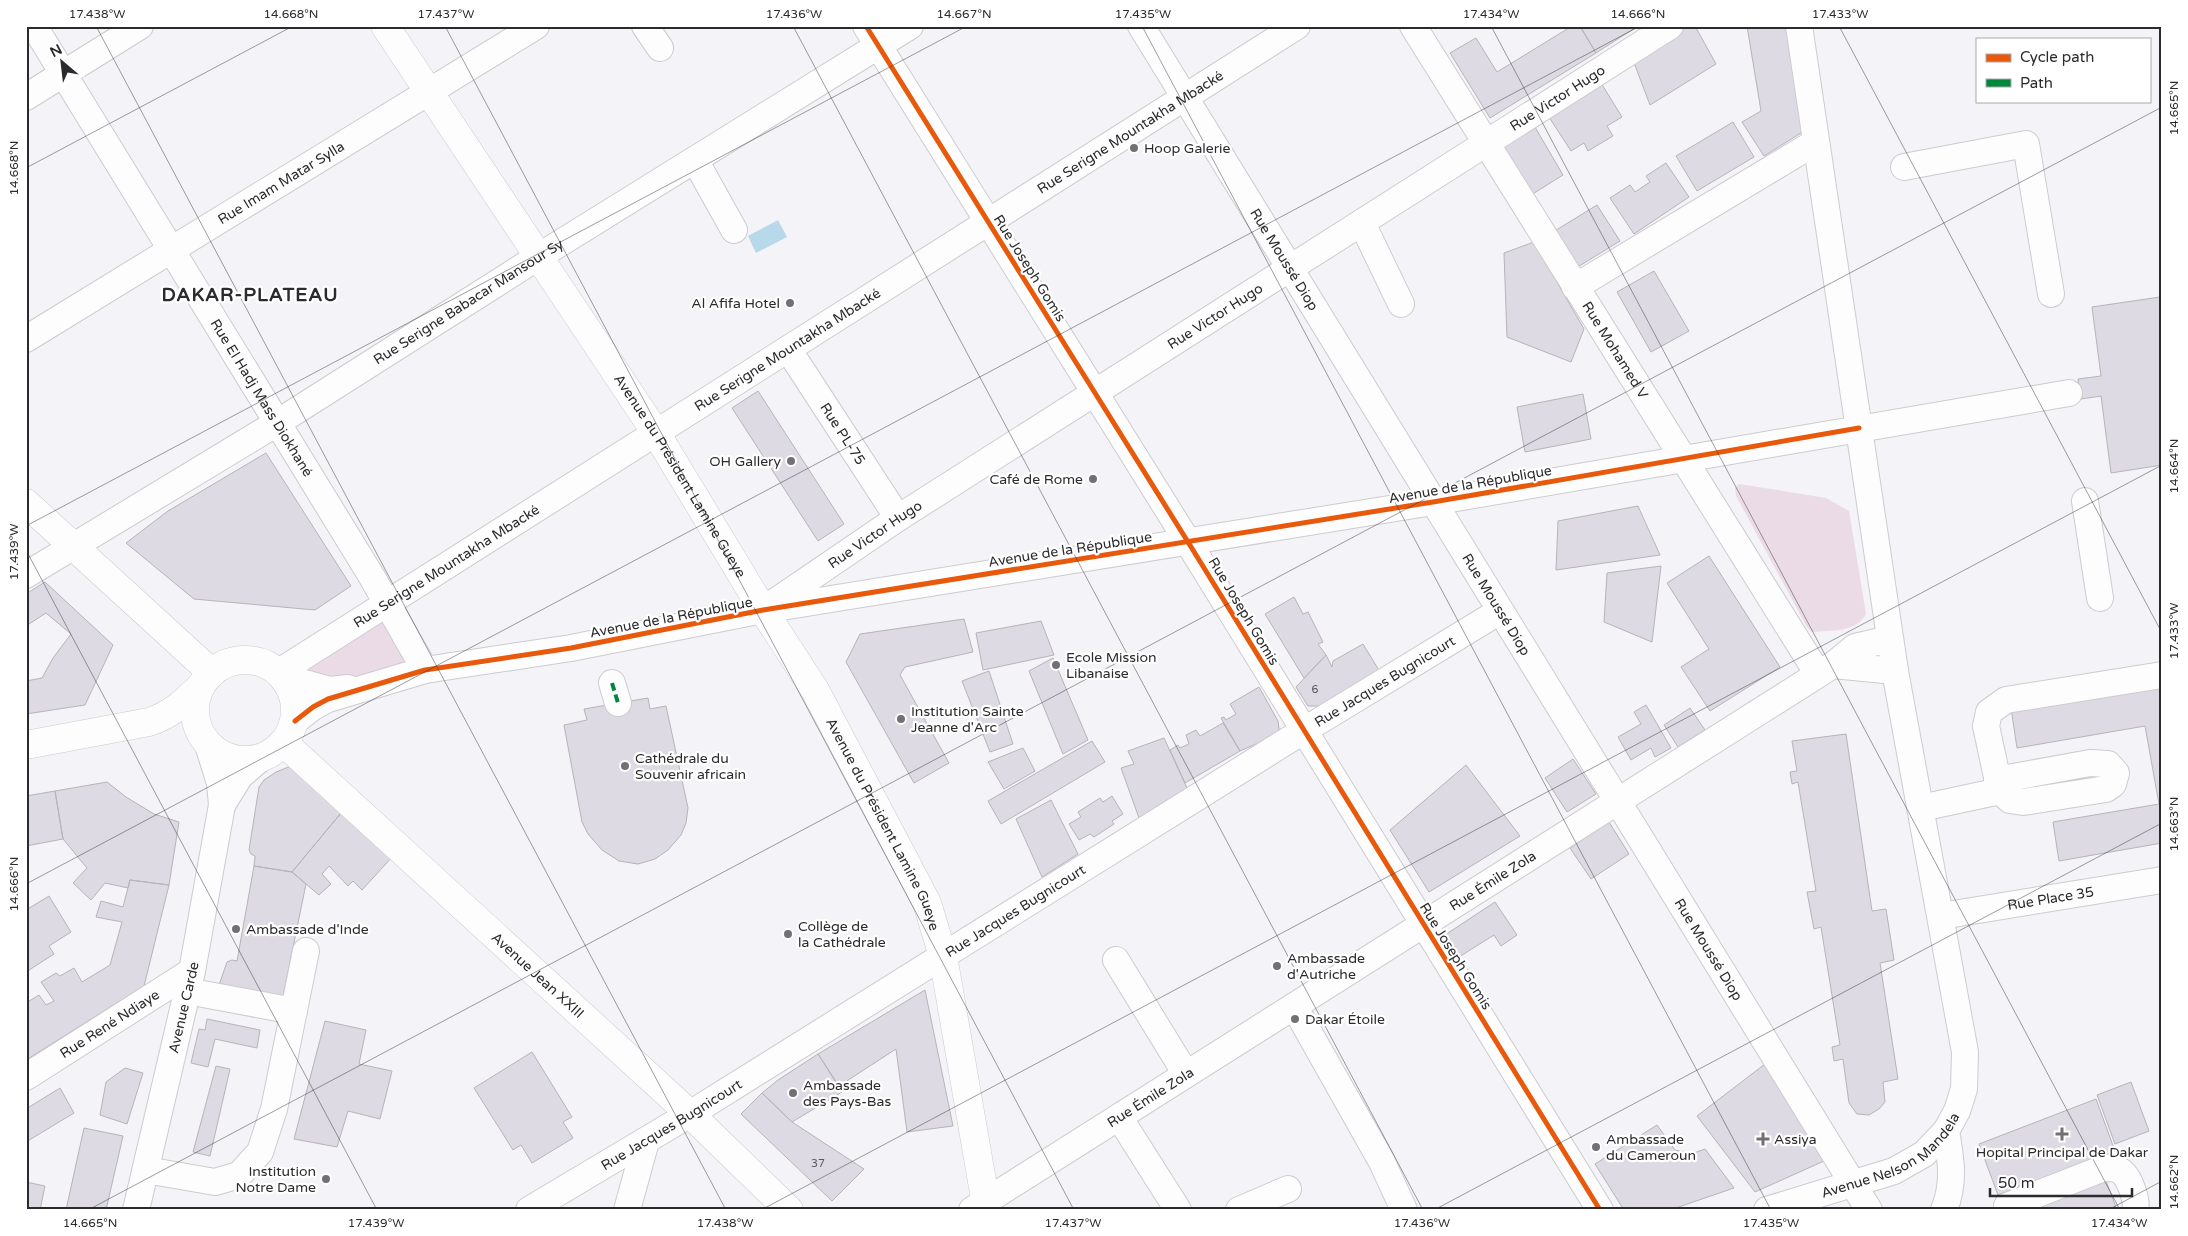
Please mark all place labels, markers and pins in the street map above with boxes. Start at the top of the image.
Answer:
place label: Hoop Galerie [1144,140,1231,157]
marker: Hoop Galerie [1128,142,1140,154]
place label: Al Afifa Hotel [691,295,780,312]
marker: Al Afifa Hotel [784,297,796,309]
place label: OH Gallery [709,453,781,470]
marker: OH Gallery [785,455,797,467]
place label: Café de Rome [989,471,1083,488]
marker: Café de Rome [1087,473,1099,485]
place label: Ecole Mission Libanaise [1066,649,1157,682]
marker: Ecole Mission Libanaise [1050,659,1062,671]
place label: Institution Sainte Jeanne d'Arc [911,703,1024,736]
marker: Institution Sainte Jeanne d'Arc [895,713,907,725]
place label: Cathédrale du Souvenir africain [635,750,746,783]
marker: Cathédrale du Souvenir africain [619,760,631,772]
place label: Collège de la Cathédrale [798,918,886,951]
place label: Ambassade d'Inde [246,921,369,938]
marker: Ambassade d'Inde [230,923,242,935]
marker: Collège de la Cathédrale [782,928,794,940]
place label: Ambassade d'Autriche [1287,950,1365,983]
marker: Ambassade d'Autriche [1271,960,1283,972]
place label: Dakar Étoile [1305,1011,1385,1028]
marker: Dakar Étoile [1289,1013,1301,1025]
place label: Ambassade des Pays-Bas [803,1077,891,1110]
marker: Ambassade des Pays-Bas [787,1087,799,1099]
marker: Hopital Principal de Dakar [2055,1127,2069,1141]
place label: Ambassade du Cameroun [1606,1131,1696,1164]
place label: Assiya [1774,1131,1817,1148]
marker: Assiya [1756,1132,1770,1146]
marker: Ambassade du Cameroun [1590,1141,1602,1153]
place label: Hopital Principal de Dakar [1976,1144,2149,1161]
place label: Institution Notre Dame [235,1163,316,1196]
marker: Institution Notre Dame [320,1173,332,1185]

